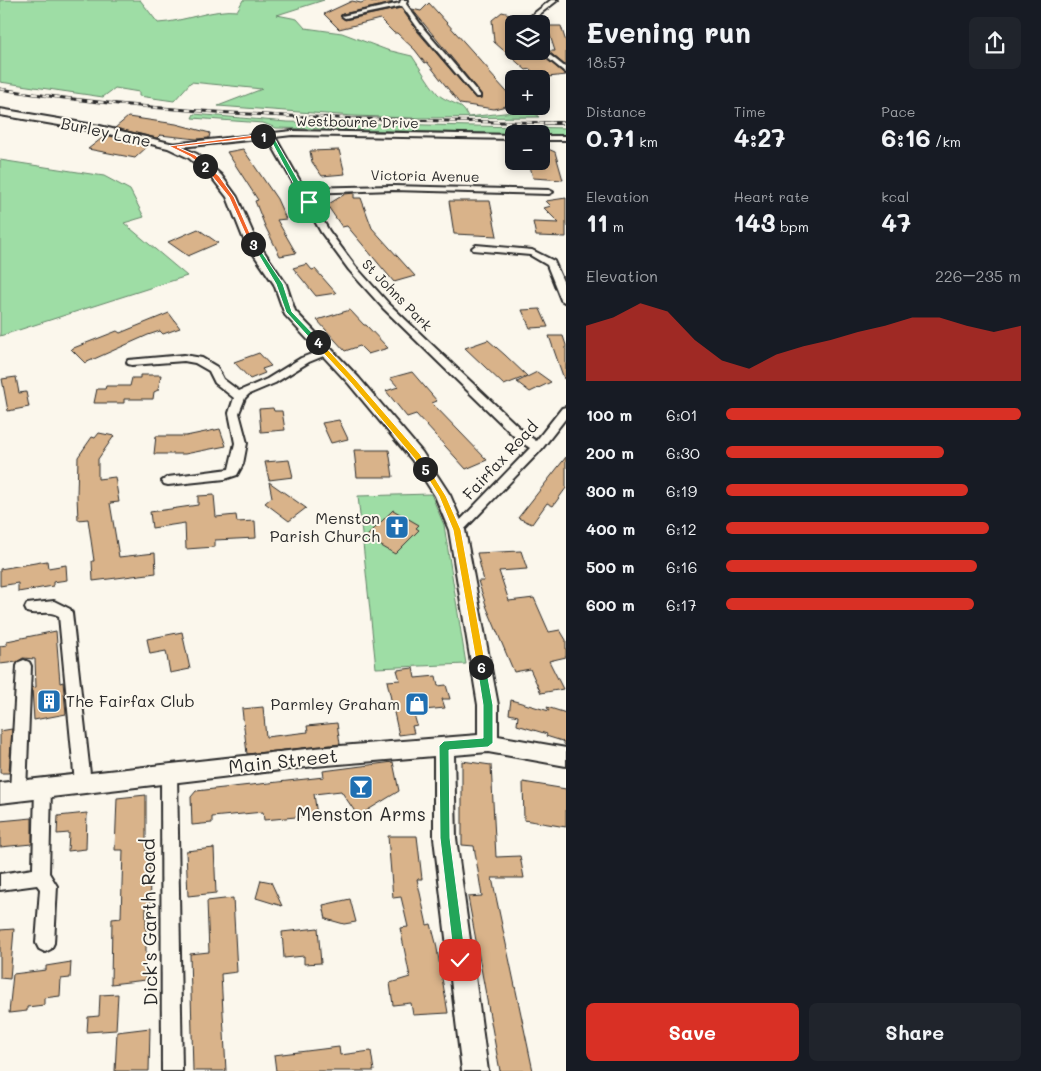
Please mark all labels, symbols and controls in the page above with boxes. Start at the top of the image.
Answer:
text: Evening run [586,14,751,50]
map controls [505,15,550,170]
button: layers [505,15,550,60]
button: share [969,17,1021,69]
text: 18:57 [586,51,626,72]
button: + [505,70,550,115]
text: Distance [586,102,646,121]
text: Time [734,102,766,121]
text: Pace [881,102,916,121]
street label: Westbourne Drive [295,111,419,132]
street label: Burley Lane [59,112,153,151]
text: 0.71 [586,121,635,153]
text: 4:27 [734,121,785,153]
text: 6:16 [881,121,931,153]
pin: 1 [250,124,276,148]
button: − [505,125,550,170]
text: 1 [260,127,267,146]
text: km [635,132,658,151]
text: /km [931,132,961,151]
pin: 2 [192,154,218,178]
text: 2 [202,157,209,176]
street label: Victoria Avenue [370,165,480,186]
pin [288,181,330,223]
text: Elevation [586,187,649,206]
text: Heart rate [734,187,809,206]
text: kcal [881,187,909,206]
icon: arrive [295,188,323,216]
text: 11 [586,206,608,238]
text: 143 [734,206,776,238]
text: 47 [881,206,911,238]
text: m [608,217,624,236]
text: bpm [776,217,809,236]
pin: 3 [240,232,266,256]
text: 3 [249,235,258,254]
street label: St Johns Park [358,255,437,335]
text: Elevation [586,265,658,286]
text: 226–235 m [935,265,1021,286]
pin: 4 [306,330,330,354]
text: 4 [314,333,323,352]
text: 100 m [586,404,632,425]
text: 6:01 [666,404,698,425]
street label: Fairfax Road [457,416,542,504]
text: 200 m [586,442,634,463]
text: 6:30 [666,442,700,463]
pin: 5 [412,456,438,482]
text: 5 [421,460,430,479]
text: 300 m [586,480,635,501]
text: 6:19 [666,480,697,501]
place label: Menston Parish Church [270,507,380,546]
church icon: Menston Parish Church [384,514,410,540]
text: 400 m [586,518,635,539]
text: 6:12 [666,518,697,539]
text: 500 m [586,556,634,577]
text: 6:16 [666,556,697,577]
text: 600 m [586,594,635,615]
text: 6:17 [666,594,697,615]
pin: 6 [468,654,494,680]
text: 6 [477,658,486,677]
building icon: The Fairfax Club [36,688,62,714]
place label: The Fairfax Club [66,690,195,711]
shop icon: Parmley Graham [404,691,430,717]
place label: Parmley Graham [270,693,400,714]
street label: Main Street [227,742,339,779]
bar icon: Menston Arms [348,774,374,800]
place label: Menston Arms [296,801,426,826]
street label: Dick's Garth Road [135,838,162,1006]
pin [439,939,481,981]
icon: check [446,946,474,974]
button: Save [586,1003,799,1061]
button: Share [809,1003,1021,1061]

